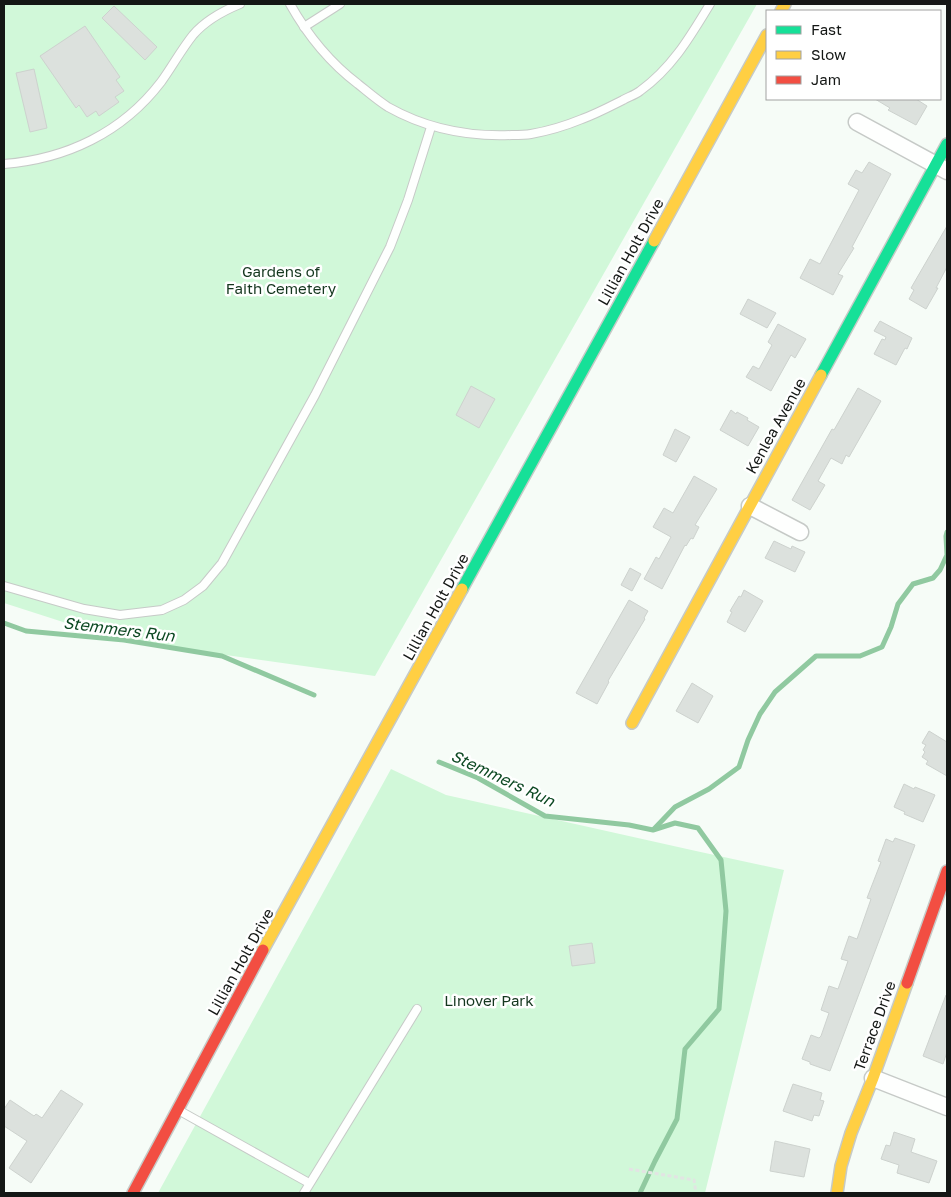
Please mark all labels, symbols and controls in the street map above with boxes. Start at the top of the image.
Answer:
legend [766,10,941,100]
text: Fast [811,20,842,38]
text: Slow [811,45,846,63]
text: Jam [811,70,841,88]
street label: Lillian Holt Drive [593,195,667,308]
park label: Gardens of Faith Cemetery [226,262,337,297]
street label: Kenlea Avenue [741,374,809,476]
street label: Lillian Holt Drive [398,550,472,663]
water label: Stemmers Run [62,612,177,646]
water label: Stemmers Run [448,745,559,811]
street label: Lillian Holt Drive [203,905,277,1018]
street label: Terrace Drive [849,978,899,1073]
park label: Linover Park [444,991,534,1009]

